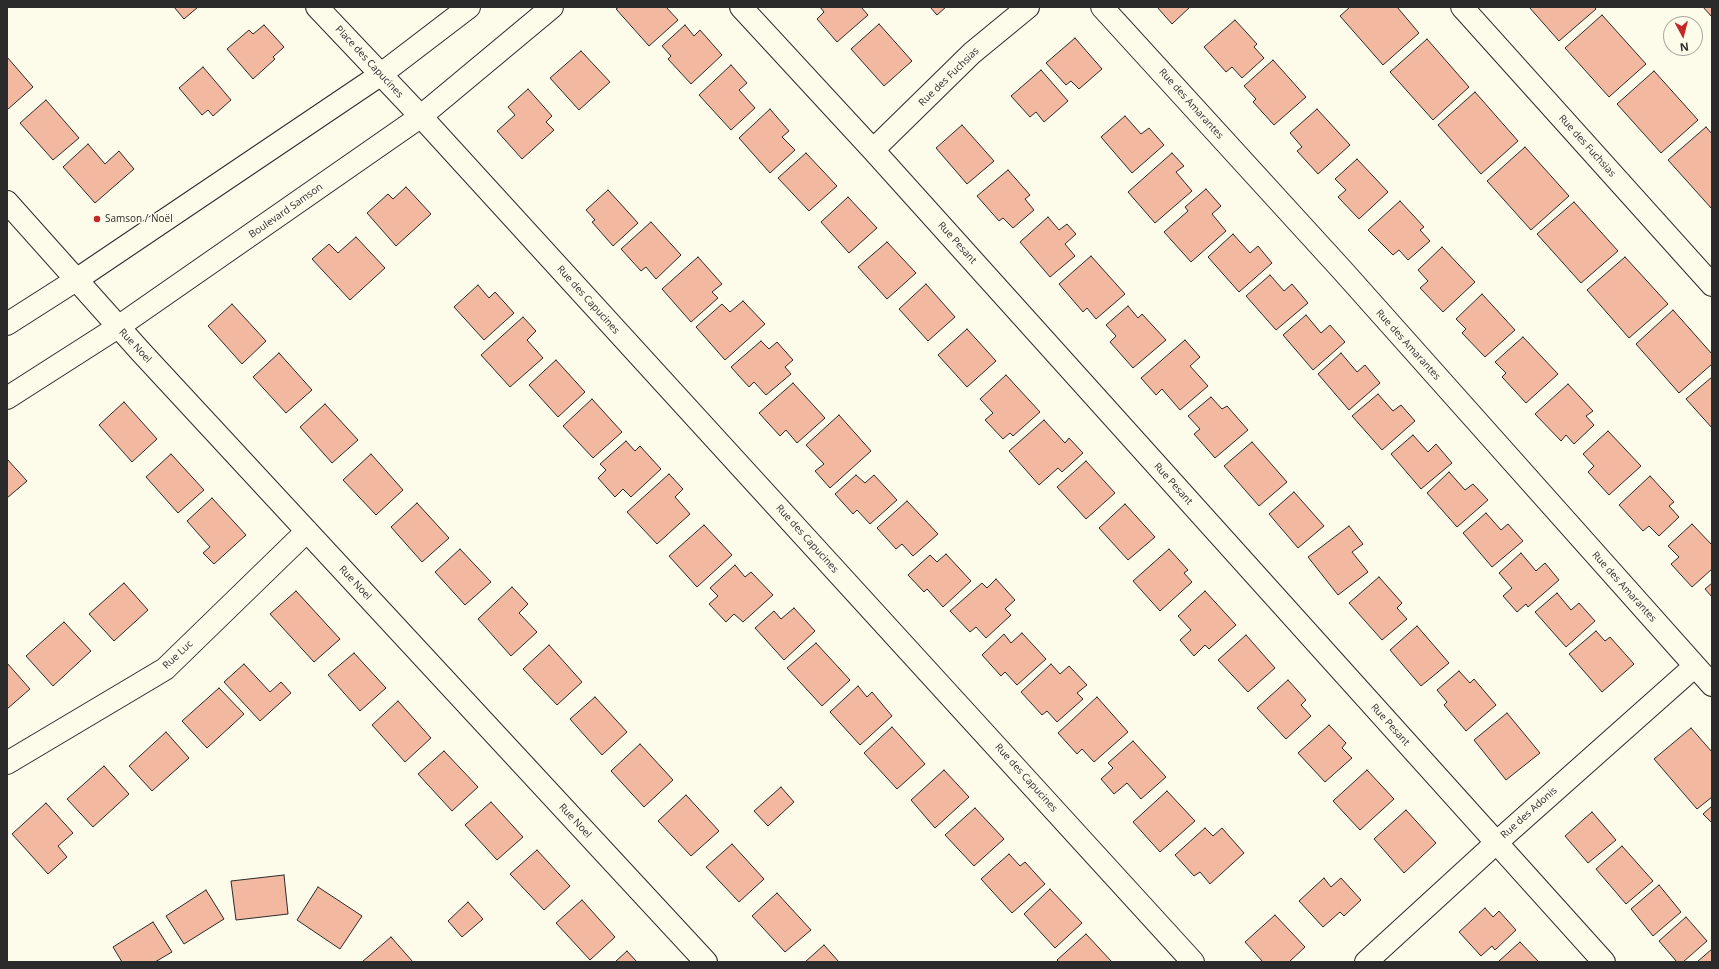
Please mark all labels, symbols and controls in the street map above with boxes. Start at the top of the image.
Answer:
north arrow [1663,16,1703,56]
street label: Place des Capucines [333,23,405,101]
text: N [1679,39,1690,55]
street label: Rue des Fuchsias [916,45,982,109]
street label: Rue des Amarantes [1156,66,1226,142]
street label: Rue des Fuchsias [1556,112,1618,180]
street label: Boulevard Samson [247,181,325,241]
place label: Samson / Noël [105,213,173,225]
marker: Samson / Noël [92,214,102,224]
street label: Rue Pesant [935,220,979,266]
street label: Rue des Capucines [554,263,622,337]
street label: Rue des Amarantes [1373,307,1443,383]
street label: Rue Noel [116,326,154,366]
street label: Rue Pesant [1151,461,1195,507]
street label: Rue des Capucines [773,502,841,576]
street label: Rue des Amarantes [1589,549,1659,625]
street label: Rue Noel [336,563,374,603]
street label: Rue Luc [161,638,195,672]
street label: Rue Pesant [1368,702,1412,748]
street label: Rue des Capucines [992,741,1060,815]
street label: Rue des Adonis [1498,785,1560,841]
street label: Rue Noel [556,801,594,841]

